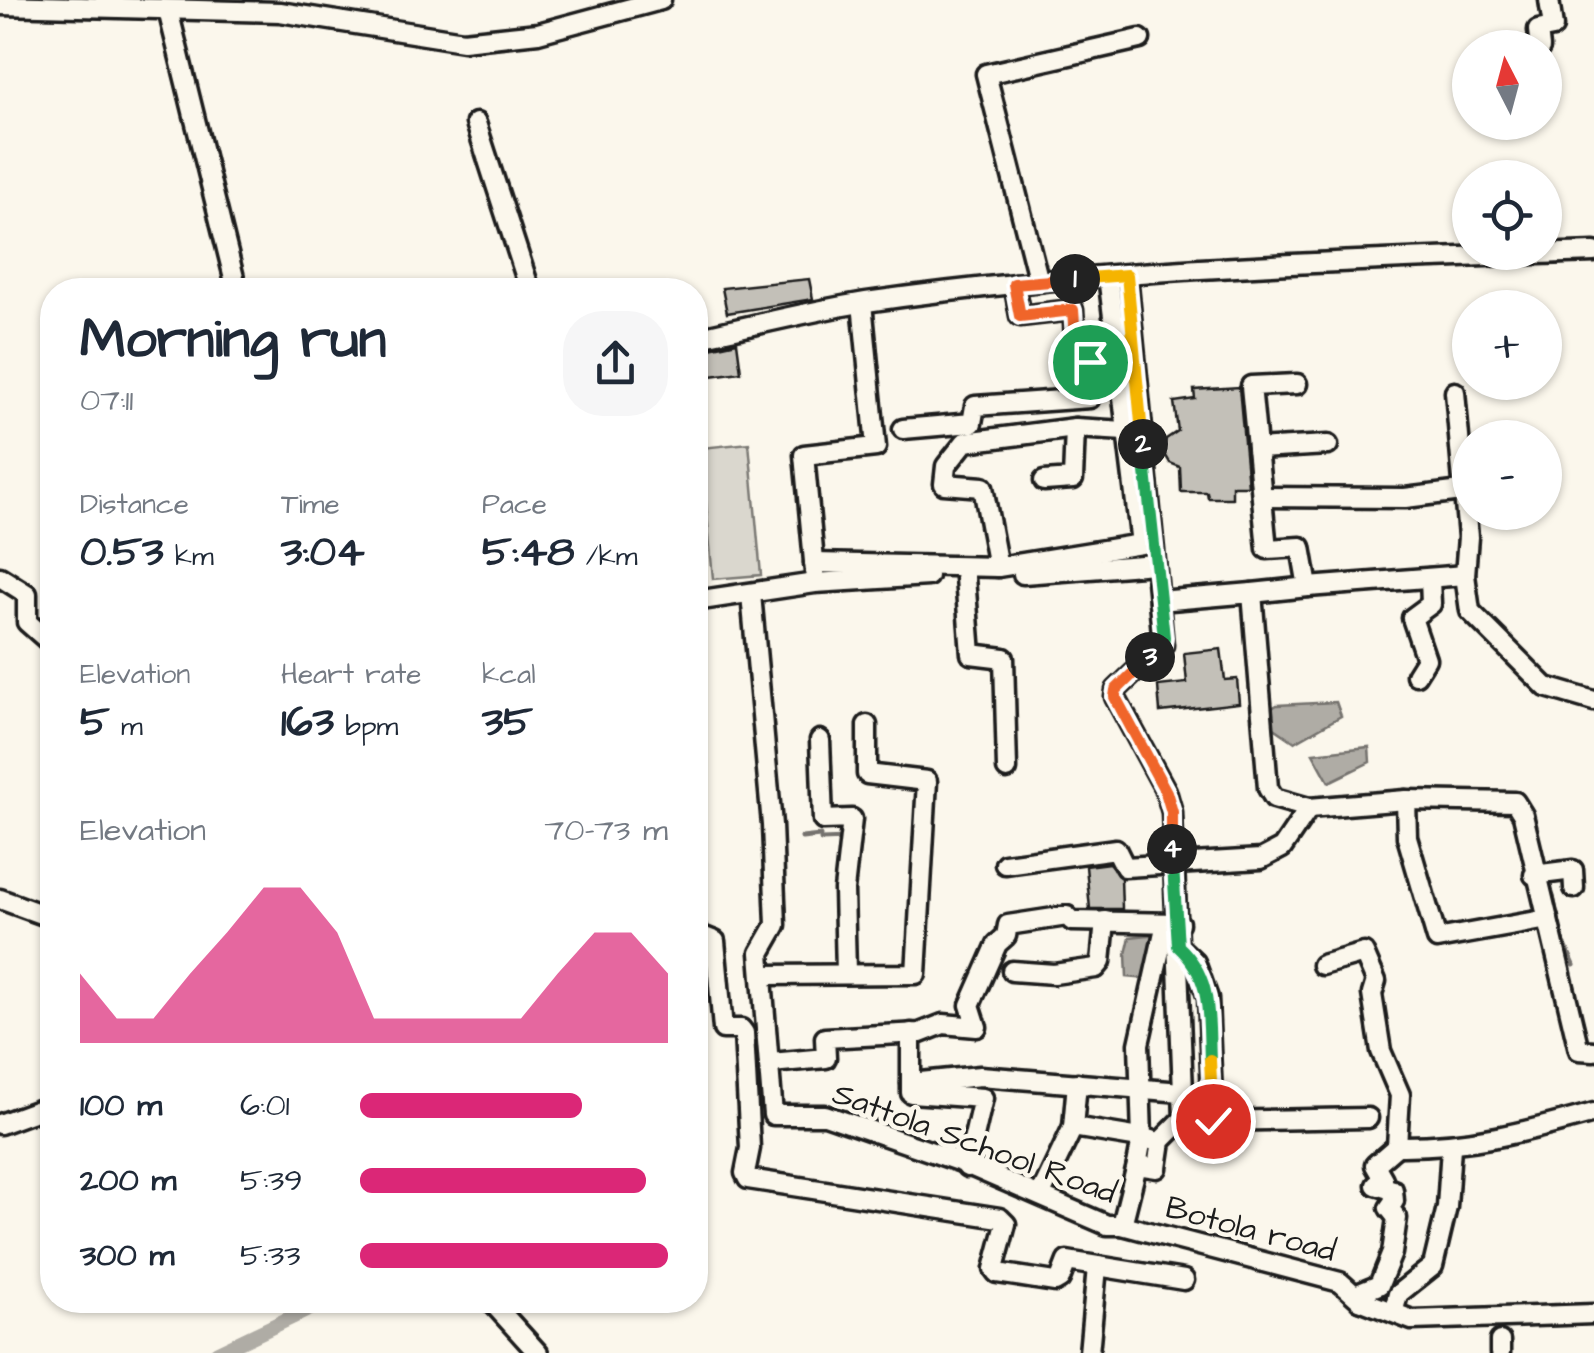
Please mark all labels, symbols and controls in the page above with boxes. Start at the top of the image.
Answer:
north arrow [1452,30,1562,140]
map controls [1452,30,1562,530]
button: locate [1452,160,1562,270]
pin: 1 [1050,254,1100,304]
text: 1 [1073,259,1077,298]
button: + [1452,290,1562,400]
text: Morning run [80,302,386,378]
button: share [563,311,668,416]
pin [1048,320,1133,405]
icon: arrive [1063,335,1118,390]
text: 07:11 [80,378,133,423]
pin: 2 [1118,419,1168,469]
button: − [1452,420,1562,530]
text: 2 [1135,424,1151,463]
text: Distance [80,485,189,524]
text: Time [281,485,340,524]
text: Pace [482,485,547,524]
text: 0.53 [80,524,164,582]
text: 3:04 [281,524,364,582]
text: 5:48 [482,524,575,582]
text: km [164,537,214,576]
text: /km [575,537,638,576]
pin: 3 [1125,632,1175,682]
text: 3 [1143,637,1157,676]
text: Elevation [80,655,190,694]
text: Heart rate [281,655,422,694]
text: kcal [482,655,536,694]
text: 5 [80,694,110,752]
text: 163 [281,694,334,752]
text: 35 [482,694,533,752]
text: m [110,707,143,746]
text: bpm [334,707,398,746]
text: Elevation [80,808,206,853]
text: 70–73 m [545,808,668,853]
pin: 4 [1147,824,1197,874]
text: 4 [1162,829,1182,868]
street label: Sattola School Road [826,1071,1123,1216]
pin [1171,1079,1256,1164]
text: 100 m [80,1083,162,1128]
text: 6:01 [240,1083,290,1128]
icon: check [1186,1094,1241,1149]
text: 200 m [80,1158,176,1203]
text: 5:39 [240,1158,303,1203]
street label: Botola road [1161,1185,1341,1274]
text: 300 m [80,1233,174,1278]
text: 5:33 [240,1233,301,1278]

